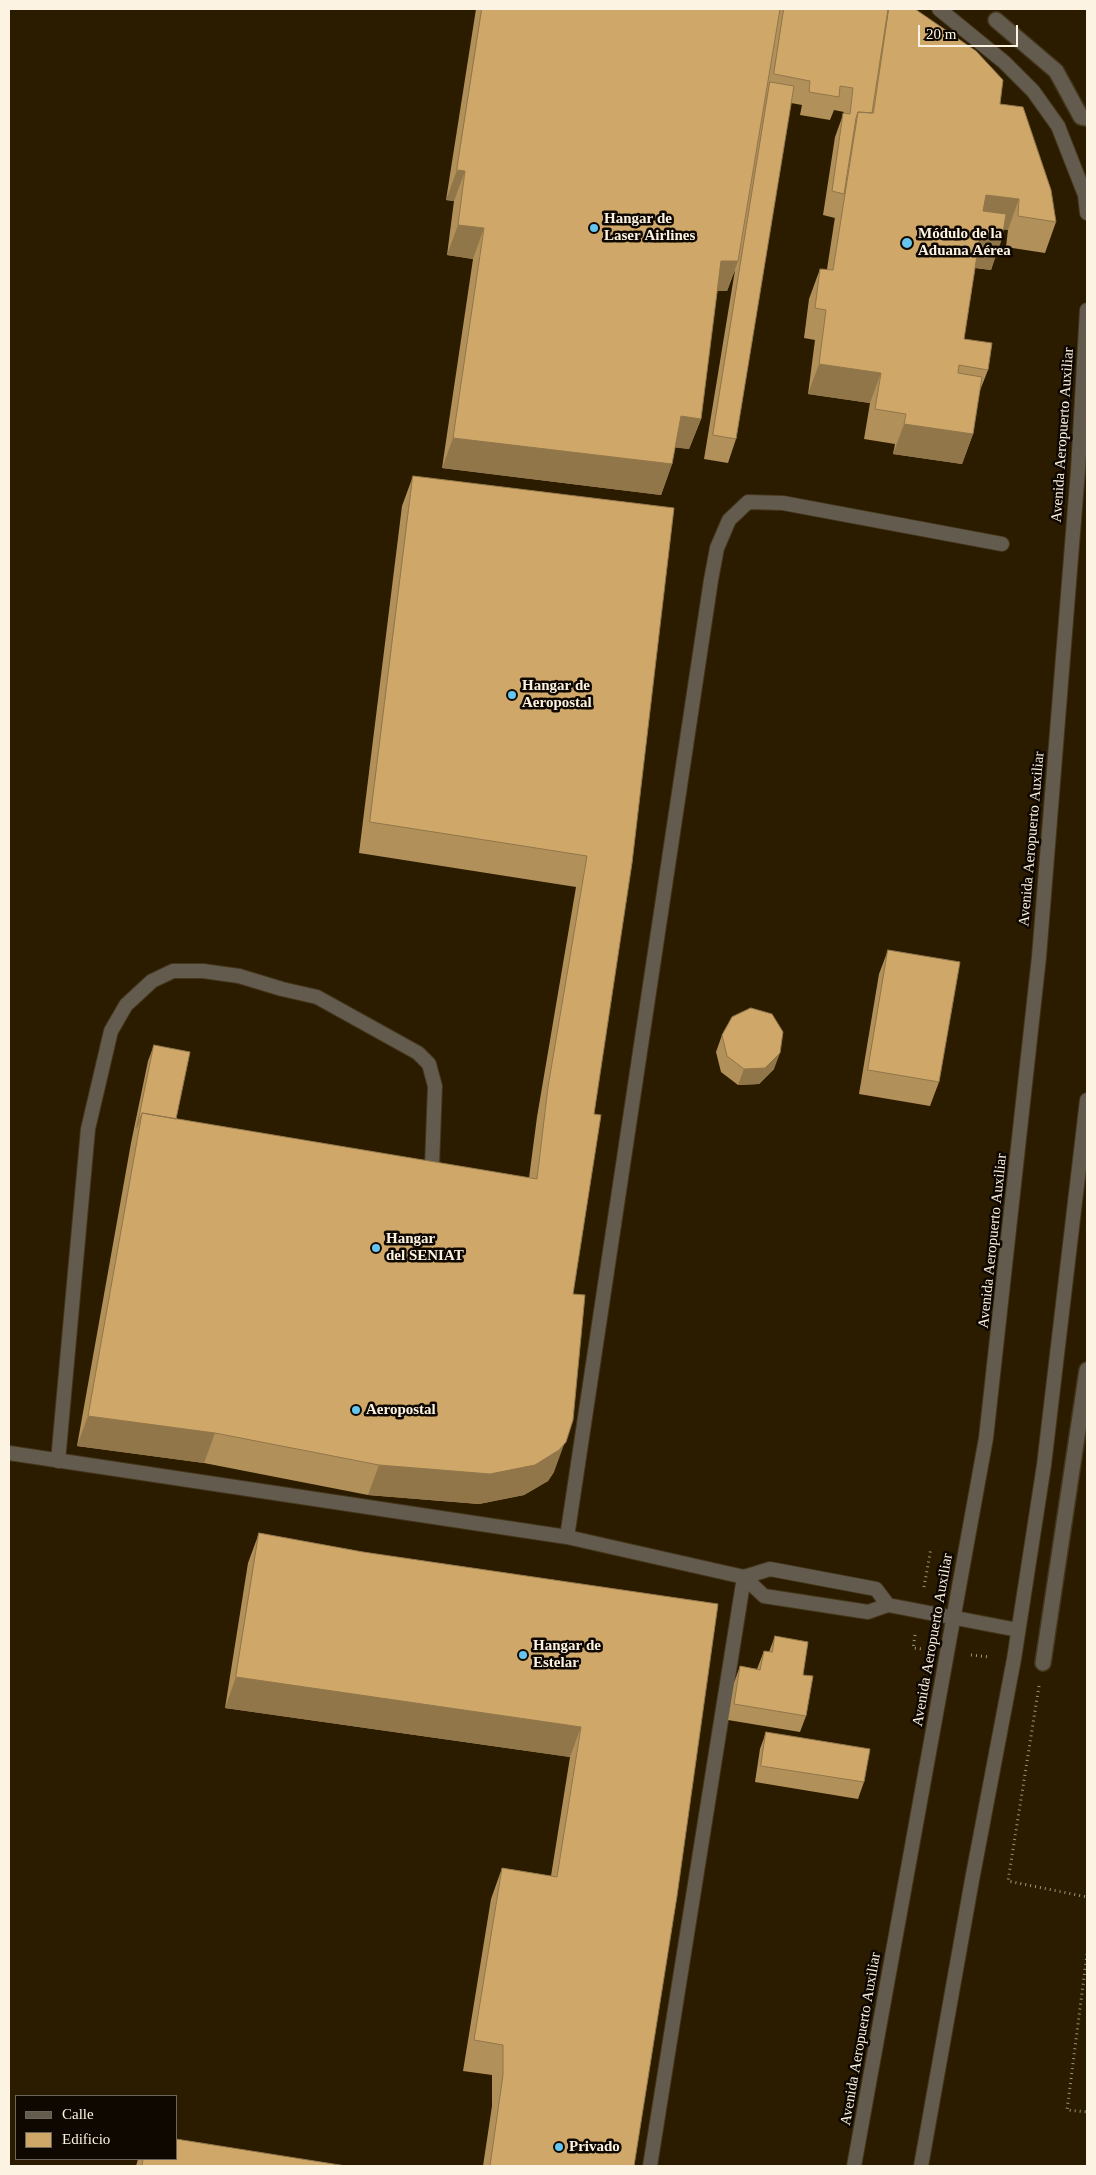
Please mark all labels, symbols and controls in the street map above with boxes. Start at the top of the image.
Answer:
scale bar [921,15,1021,47]
text: 20 m [926,26,956,42]
place label: Hangar de Laser Airlines [604,210,695,245]
marker: Hangar de Laser Airlines [588,222,600,234]
place label: Módulo de la Aduana Aérea [918,225,1011,260]
marker: Módulo de la Aduana Aérea [900,236,914,250]
street label: Avenida Aeropuerto Auxiliar [1048,347,1078,523]
place label: Hangar de Aeropostal [522,677,592,712]
marker: Hangar de Aeropostal [506,689,518,701]
street label: Avenida Aeropuerto Auxiliar [1015,751,1049,927]
street label: Avenida Aeropuerto Auxiliar [975,1153,1011,1329]
place label: Hangar del SENIAT [386,1230,464,1265]
marker: Hangar del SENIAT [370,1242,382,1254]
place label: Aeropostal [366,1401,436,1419]
marker: Aeropostal [350,1404,362,1416]
street label: Avenida Aeropuerto Auxiliar [909,1552,957,1728]
place label: Hangar de Estelar [533,1637,601,1672]
marker: Hangar de Estelar [517,1649,529,1661]
street label: Avenida Aeropuerto Auxiliar [837,1951,885,2127]
legend [15,2095,178,2160]
text: Calle [62,2106,94,2122]
text: Edificio [62,2131,110,2147]
place label: Privado [569,2138,620,2156]
marker: Privado [553,2141,565,2153]

